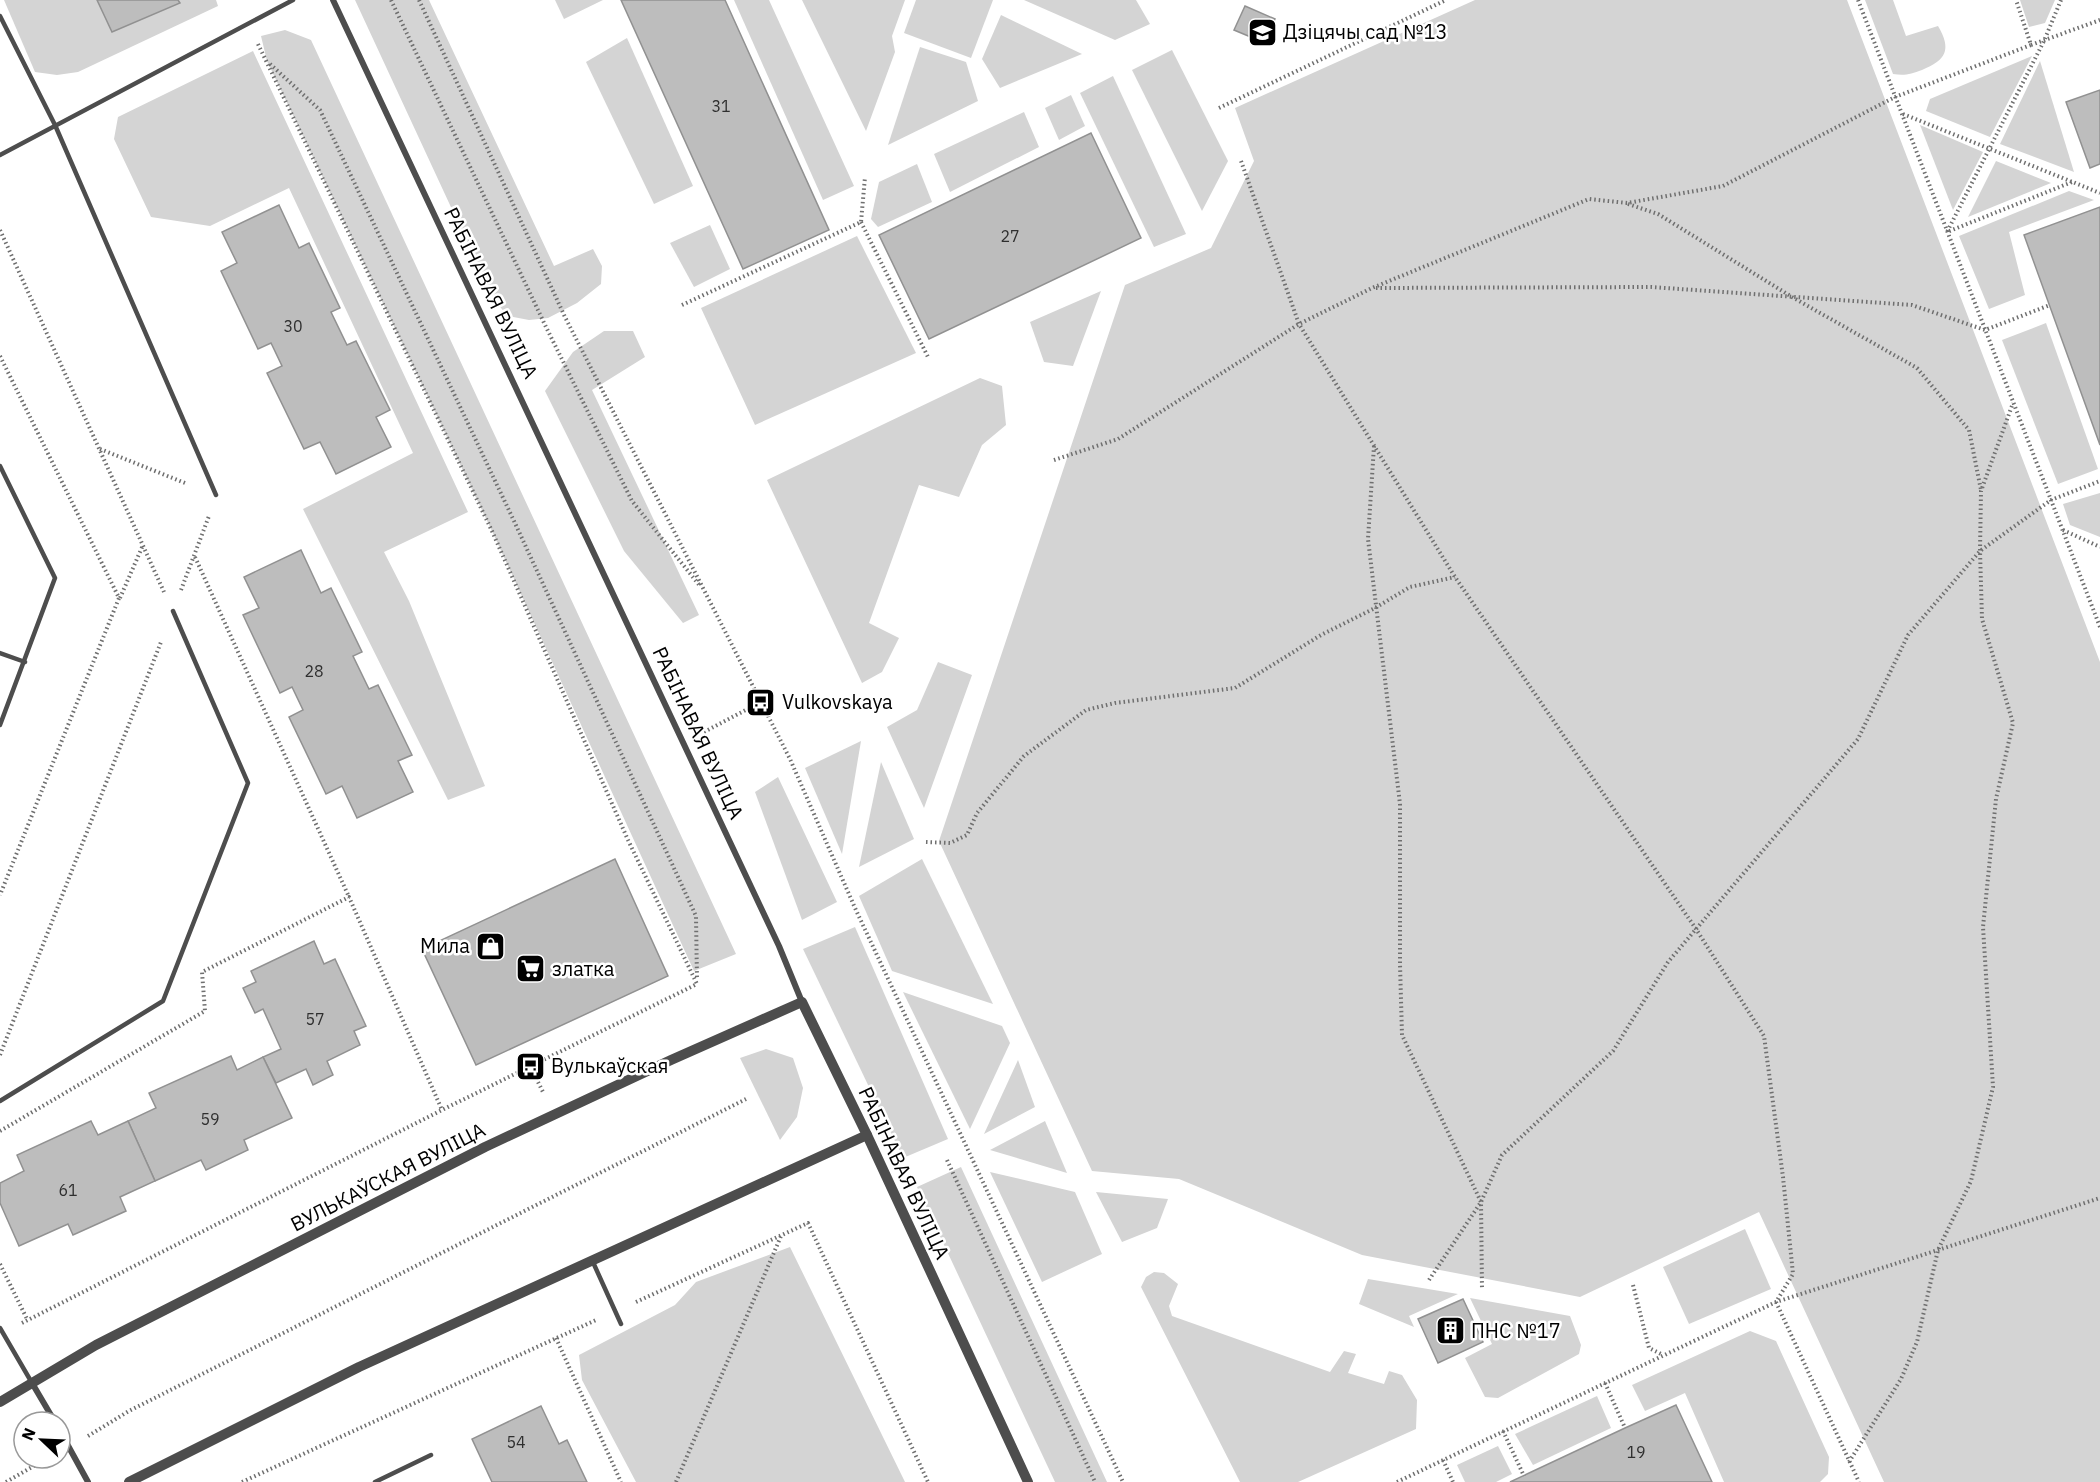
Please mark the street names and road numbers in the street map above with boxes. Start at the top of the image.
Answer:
street label: РАБІНАВАЯ ВУЛІЦА [438,203,545,383]
street label: РАБІНАВАЯ ВУЛІЦА [647,642,750,824]
street label: РАБІНАВАЯ ВУЛІЦА [853,1082,956,1264]
street label: ВУЛЬКАЎСКАЯ ВУЛІЦА [286,1116,490,1237]

